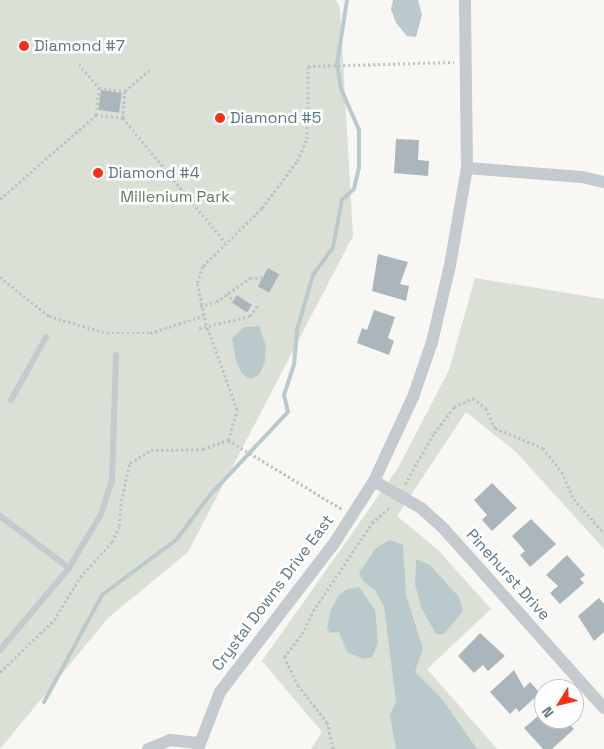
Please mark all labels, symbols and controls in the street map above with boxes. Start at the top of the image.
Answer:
place label: Diamond #7 [34,36,125,56]
marker: Diamond #7 [18,40,30,52]
place label: Diamond #5 [230,108,321,128]
marker: Diamond #5 [214,112,226,124]
place label: Diamond #4 [108,163,200,183]
marker: Diamond #4 [92,167,104,179]
park label: Millenium Park [120,187,230,207]
street label: Crystal Downs Drive East [208,511,338,675]
street label: Pinehurst Drive [462,525,554,625]
north arrow [534,679,584,729]
text: N [538,703,558,721]

